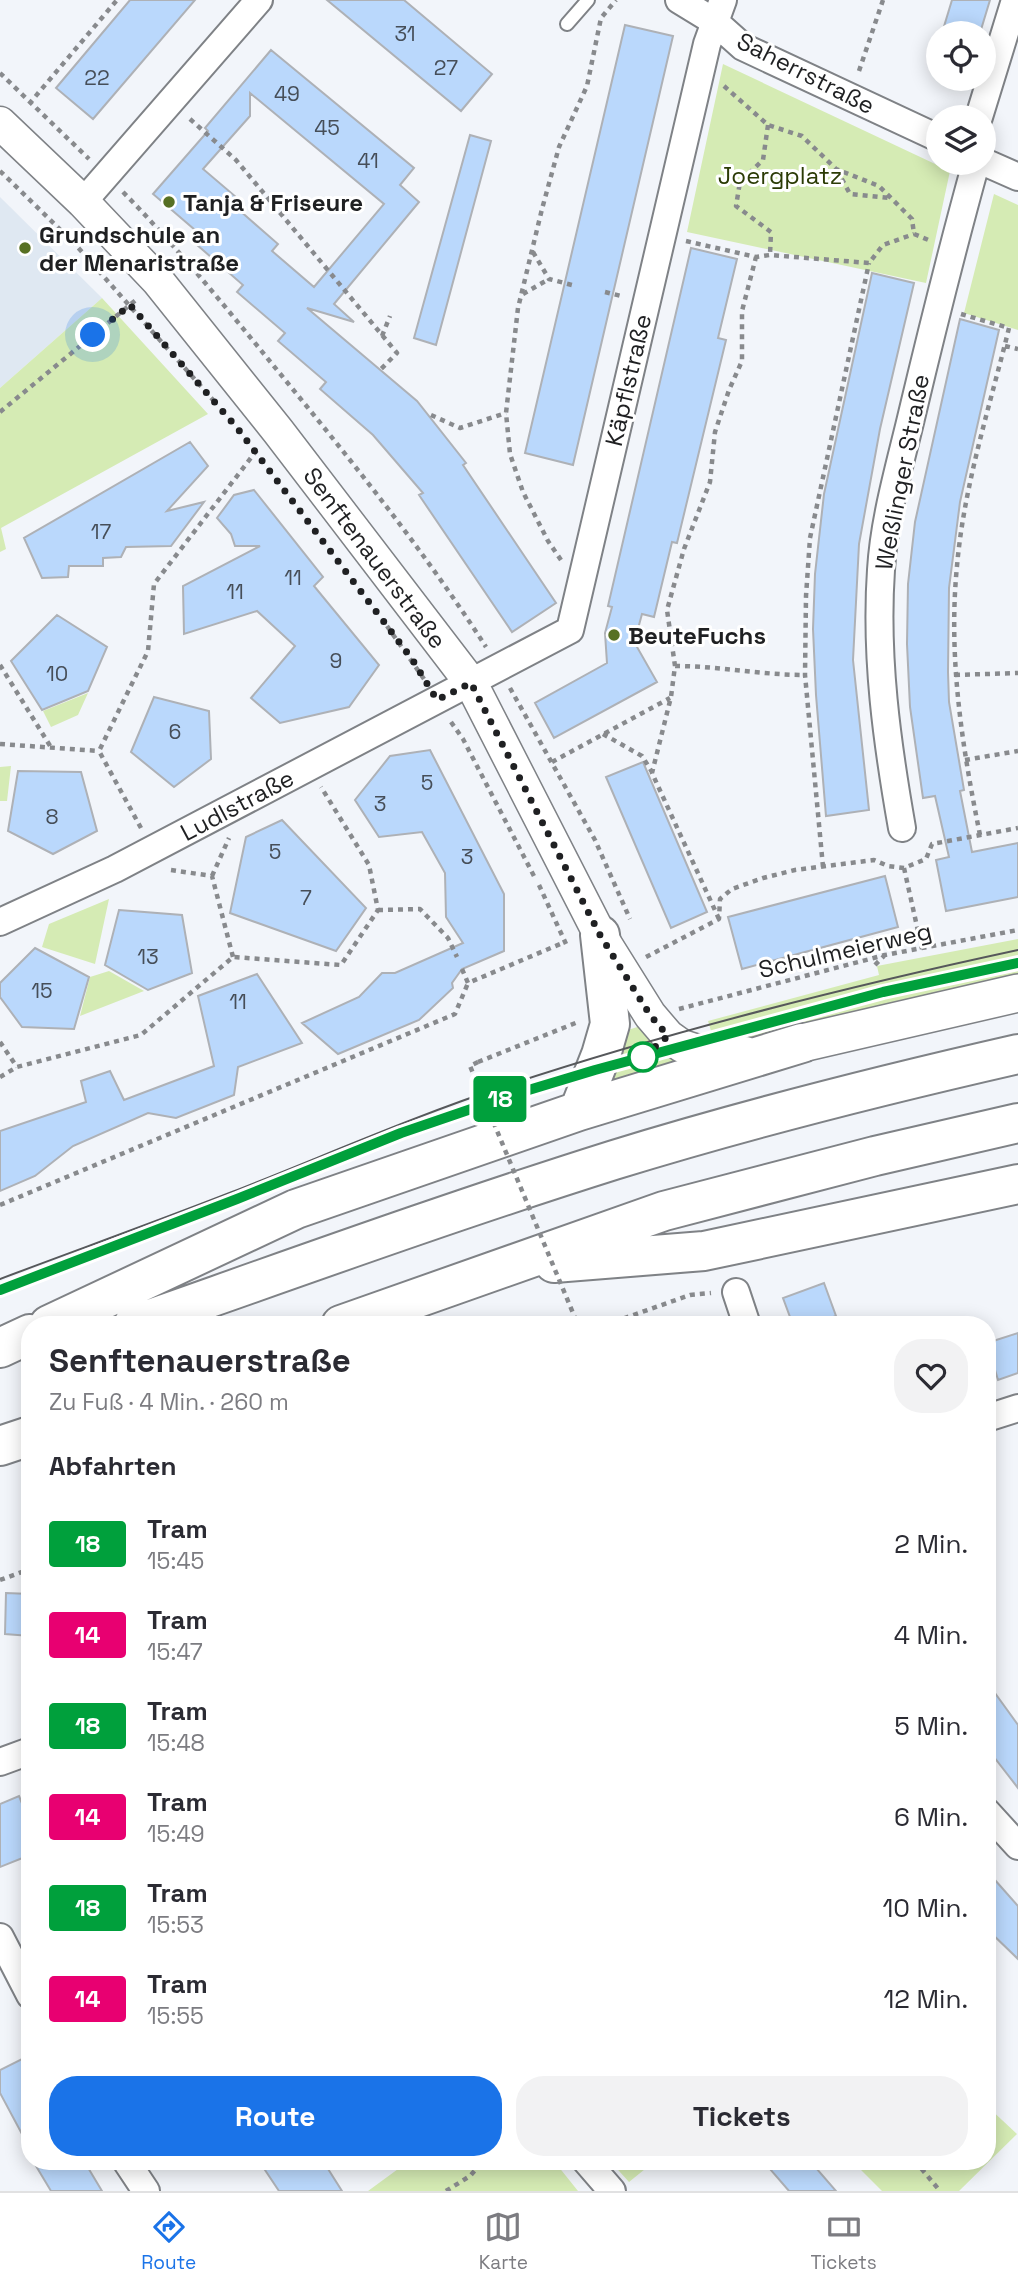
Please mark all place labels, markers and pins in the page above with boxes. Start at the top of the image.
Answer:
place label: Tanja & Friseure [183,187,363,218]
marker: Tanja & Friseure [161,194,177,210]
place label: Grundschule an der Menaristraße [39,219,239,278]
marker: Grundschule an der Menaristraße [17,240,33,256]
place label: BeuteFuchs [628,620,766,651]
marker: BeuteFuchs [606,627,622,643]
unlabelled marker [628,1042,658,1072]

